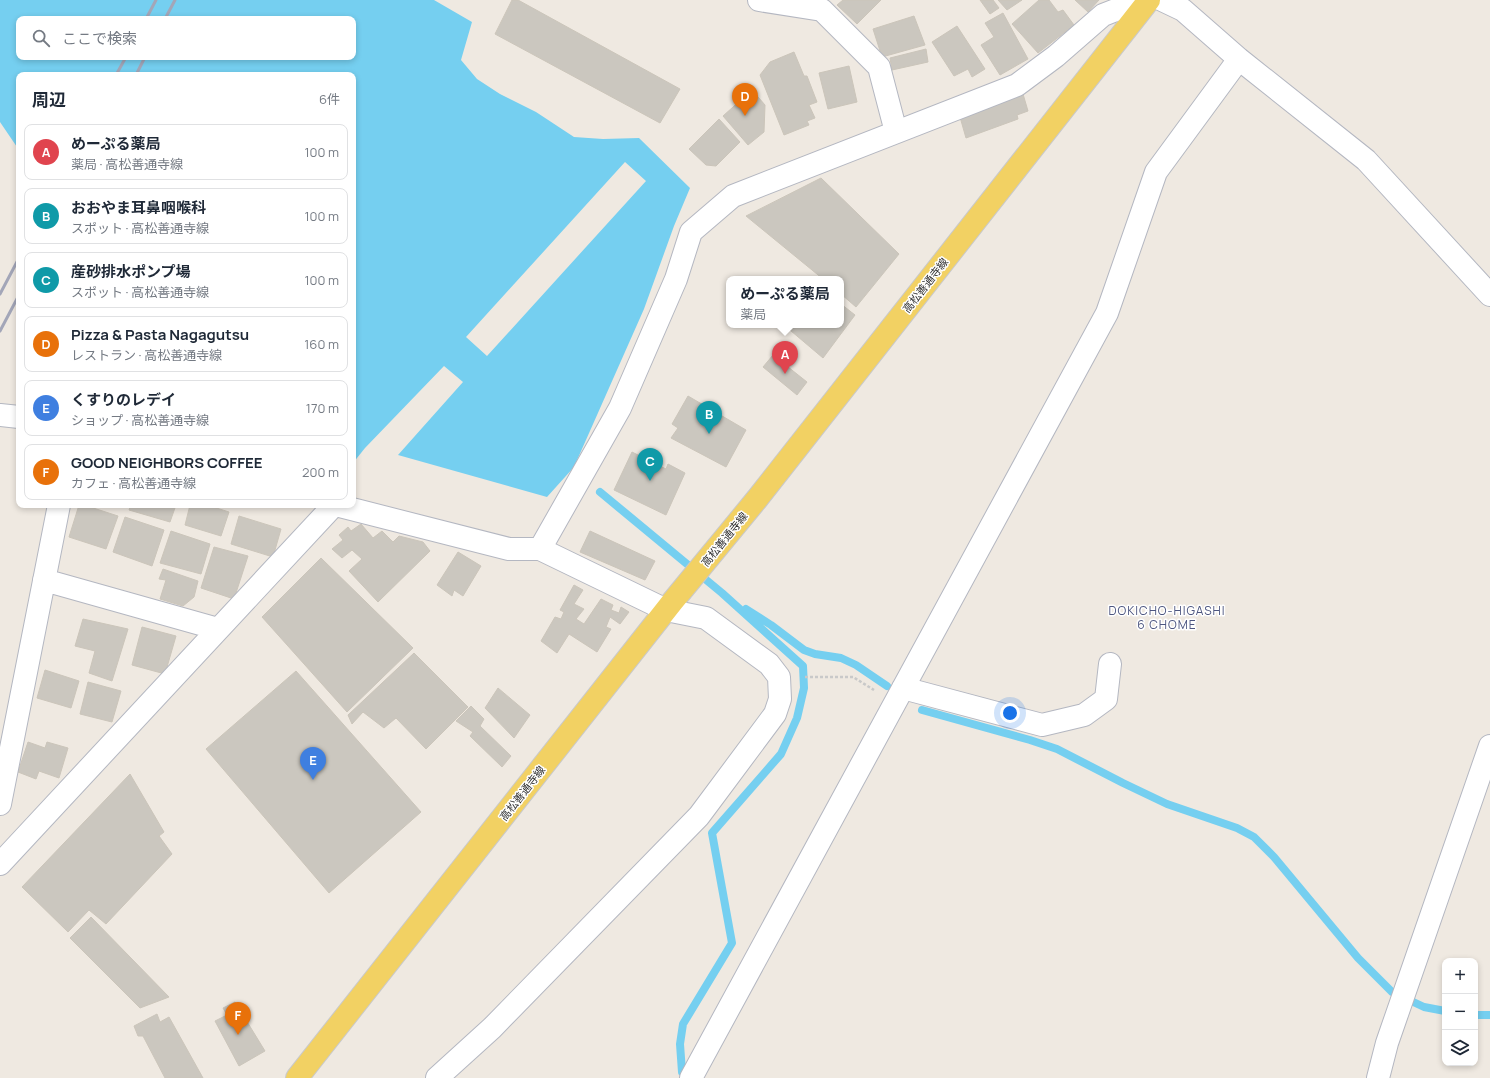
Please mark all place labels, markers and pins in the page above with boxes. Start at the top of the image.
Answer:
pin: D [732,83,758,116]
pin: A [772,341,798,374]
pin: B [696,401,722,434]
pin: C [637,448,663,481]
pin: E [300,747,326,780]
pin: F [225,1002,251,1035]

